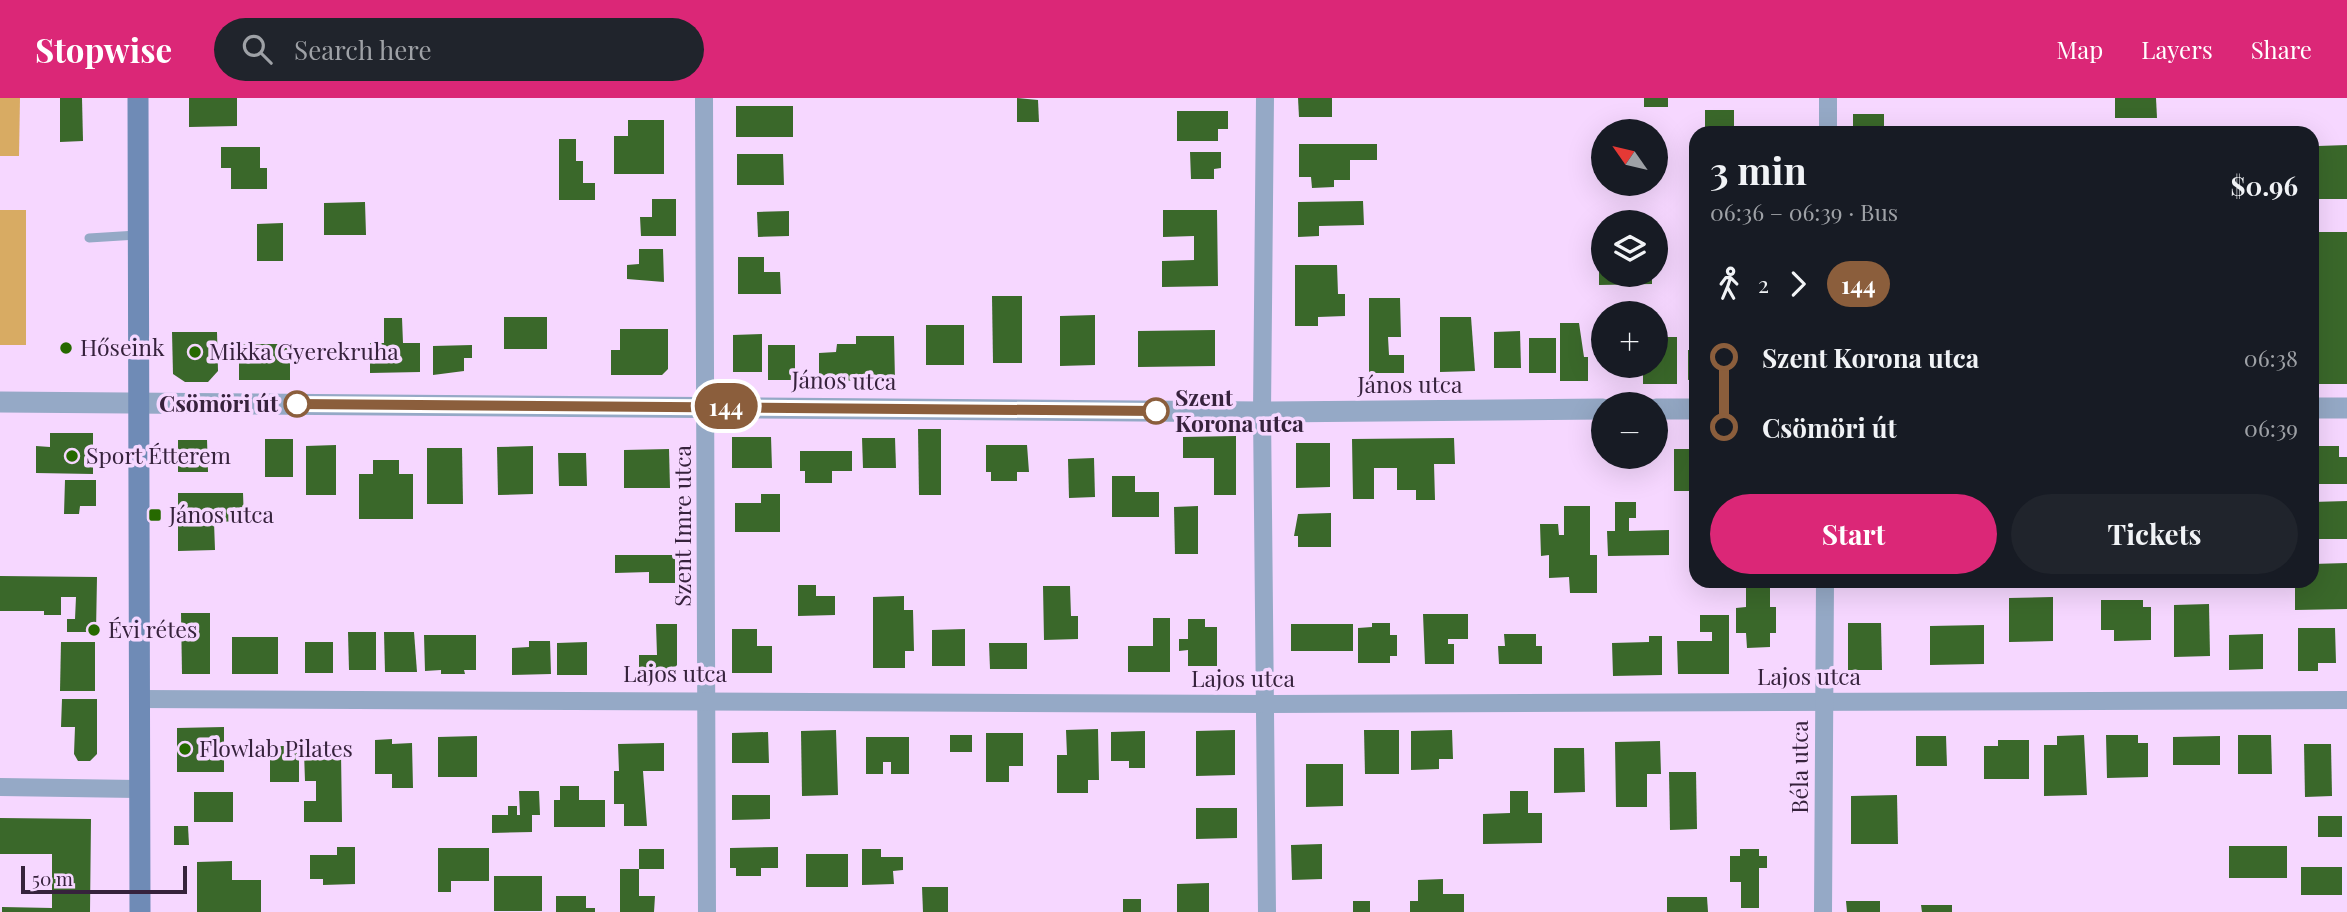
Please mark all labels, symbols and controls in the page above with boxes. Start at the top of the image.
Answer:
search box [214,18,704,81]
text: Stopwise [35,27,172,71]
icon: search [238,30,276,68]
text: Search here [294,32,432,67]
text: Map [2057,33,2103,65]
text: Layers [2141,33,2213,65]
text: Share [2251,33,2312,65]
north arrow [1591,119,1668,196]
map controls [1591,119,1668,469]
text: 3 min [1710,144,1807,195]
text: $0.96 [2231,168,2298,203]
text: 06:36 – 06:39 · Bus [1710,196,1898,227]
button: layers [1591,210,1668,287]
icon: walk [1710,265,1748,303]
icon: forward [1779,265,1817,303]
text: 2 [1758,268,1769,299]
text: 144 [1841,268,1876,300]
button: + [1591,301,1668,378]
place label: Hőseink [80,331,165,362]
place label: Mikka Gyerekruha [209,335,399,366]
marker: Hőseink [58,340,74,356]
text: Szent Korona utca [1762,340,1979,375]
text: 06:38 [2244,342,2298,373]
marker: Mikka Gyerekruha [187,344,203,360]
street label: János utca [790,363,897,396]
street label: János utca [1357,368,1463,399]
place label: Szent Korona utca [1175,381,1304,438]
line badge: 144 [686,383,766,429]
place label: Csömöri út [159,387,279,418]
text: 144 [709,390,743,422]
marker: Csömöri út [284,391,310,417]
button: − [1591,392,1668,469]
marker: Szent Korona utca [1143,398,1169,424]
text: Csömöri út [1762,410,1897,445]
text: 06:39 [2244,412,2298,443]
place label: Sport Étterem [86,439,232,470]
street label: Szent Imre utca [666,445,697,607]
marker: Sport Étterem [64,448,80,464]
button: Start [1710,494,1997,574]
button: Tickets [2011,494,2298,574]
place label: János utca [168,498,274,529]
marker: János utca [147,507,163,523]
place label: Évi rétes [108,613,197,644]
marker: Évi rétes [86,622,102,638]
street label: Lajos utca [623,657,727,688]
street label: Lajos utca [1757,660,1861,691]
street label: Lajos utca [1191,662,1295,693]
street label: Béla utca [1783,720,1814,814]
place label: Flowlab Pilates [199,732,353,763]
marker: Flowlab Pilates [177,741,193,757]
scale bar [21,863,187,895]
text: 50 m [32,865,73,891]

